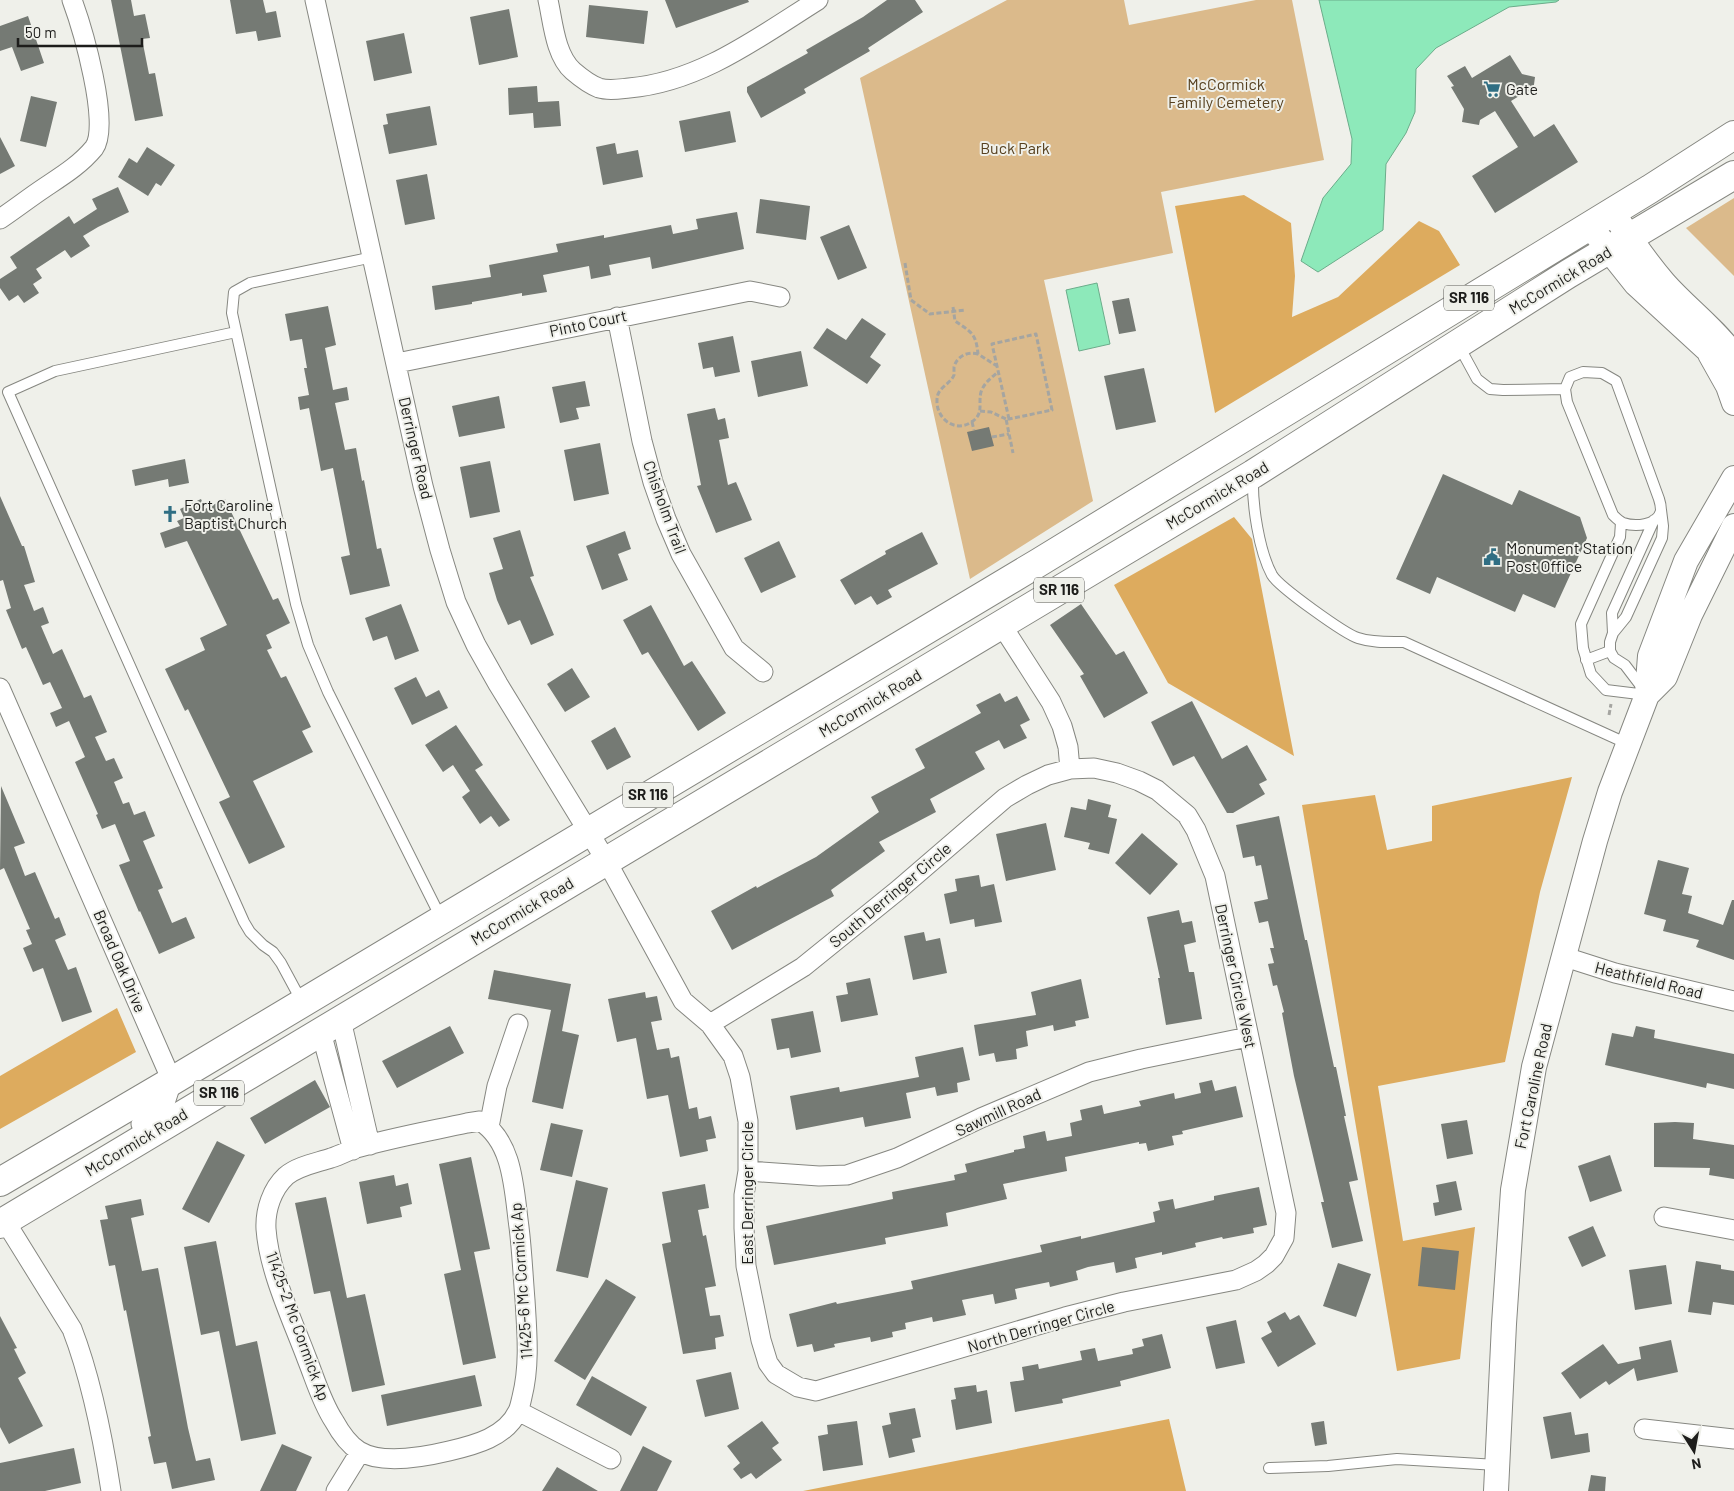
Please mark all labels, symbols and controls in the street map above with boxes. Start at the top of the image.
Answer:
scale bar [18,15,141,47]
text: 50 m [25,23,57,41]
park label: McCormick Family Cemetery [1168,74,1285,111]
supermarket icon: Gate [1482,79,1502,99]
place label: Gate [1506,79,1538,98]
park label: Buck Park [980,138,1050,157]
street label: McCormick Road [1505,241,1614,318]
road number: SR 116 [1444,286,1494,310]
street label: Pinto Court [548,305,628,340]
street label: Derringer Road [396,395,437,501]
street label: McCormick Road [1162,456,1271,533]
street label: Chisholm Trail [640,458,691,556]
place label: Fort Caroline Baptist Church [184,495,287,532]
church icon: Fort Caroline Baptist Church [160,504,180,524]
place label: Monument Station Post Office [1506,538,1633,575]
public building icon: Monument Station Post Office [1482,547,1502,567]
road number: SR 116 [1034,578,1084,602]
street label: McCormick Road [815,664,924,741]
road number: SR 116 [623,782,673,808]
street label: South Derringer Circle [825,838,954,951]
street label: McCormick Road [467,872,576,949]
street label: Derringer Circle West [1212,902,1261,1050]
street label: Broad Oak Drive [90,907,151,1015]
street label: Heathfield Road [1593,957,1705,1002]
street label: Fort Caroline Road [1510,1021,1555,1150]
road number: SR 116 [194,1080,244,1106]
street label: Sawmill Road [952,1083,1044,1140]
street label: McCormick Road [81,1103,190,1180]
street label: East Derringer Circle [737,1121,756,1265]
street label: 11425-6 Mc Cormick Ap [506,1202,535,1360]
street label: 11425-2 Mc Cormick Ap [263,1249,334,1403]
street label: North Derringer Circle [965,1295,1117,1356]
north arrow [1669,1426,1719,1476]
text: N [1690,1455,1703,1473]

